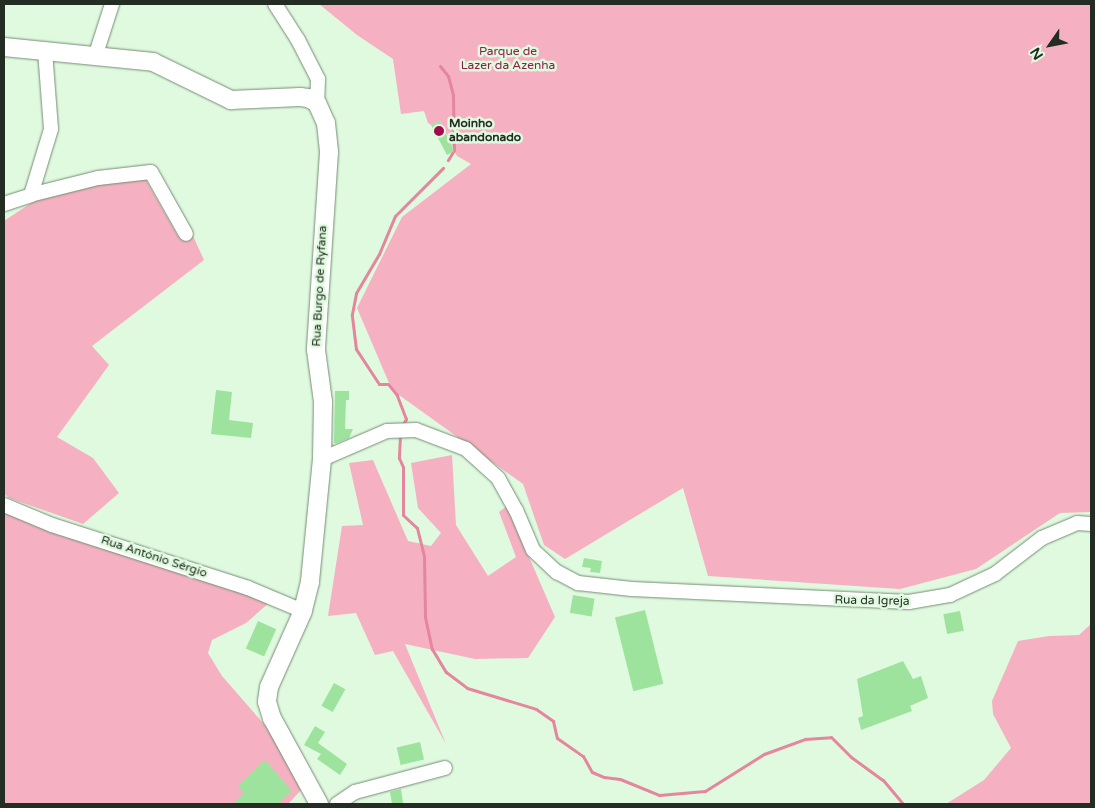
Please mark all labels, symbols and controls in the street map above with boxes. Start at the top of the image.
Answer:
north arrow [1025,20,1075,70]
text: N [1027,44,1047,63]
park label: Parque de Lazer da Azenha [461,45,555,73]
place label: Moinho abandonado [449,117,521,145]
marker: Moinho abandonado [433,125,445,137]
street label: Rua Burgo de Ryfana [310,225,330,347]
street label: Rua António Sérgio [99,533,209,581]
street label: Rua da Igreja [834,593,910,609]

